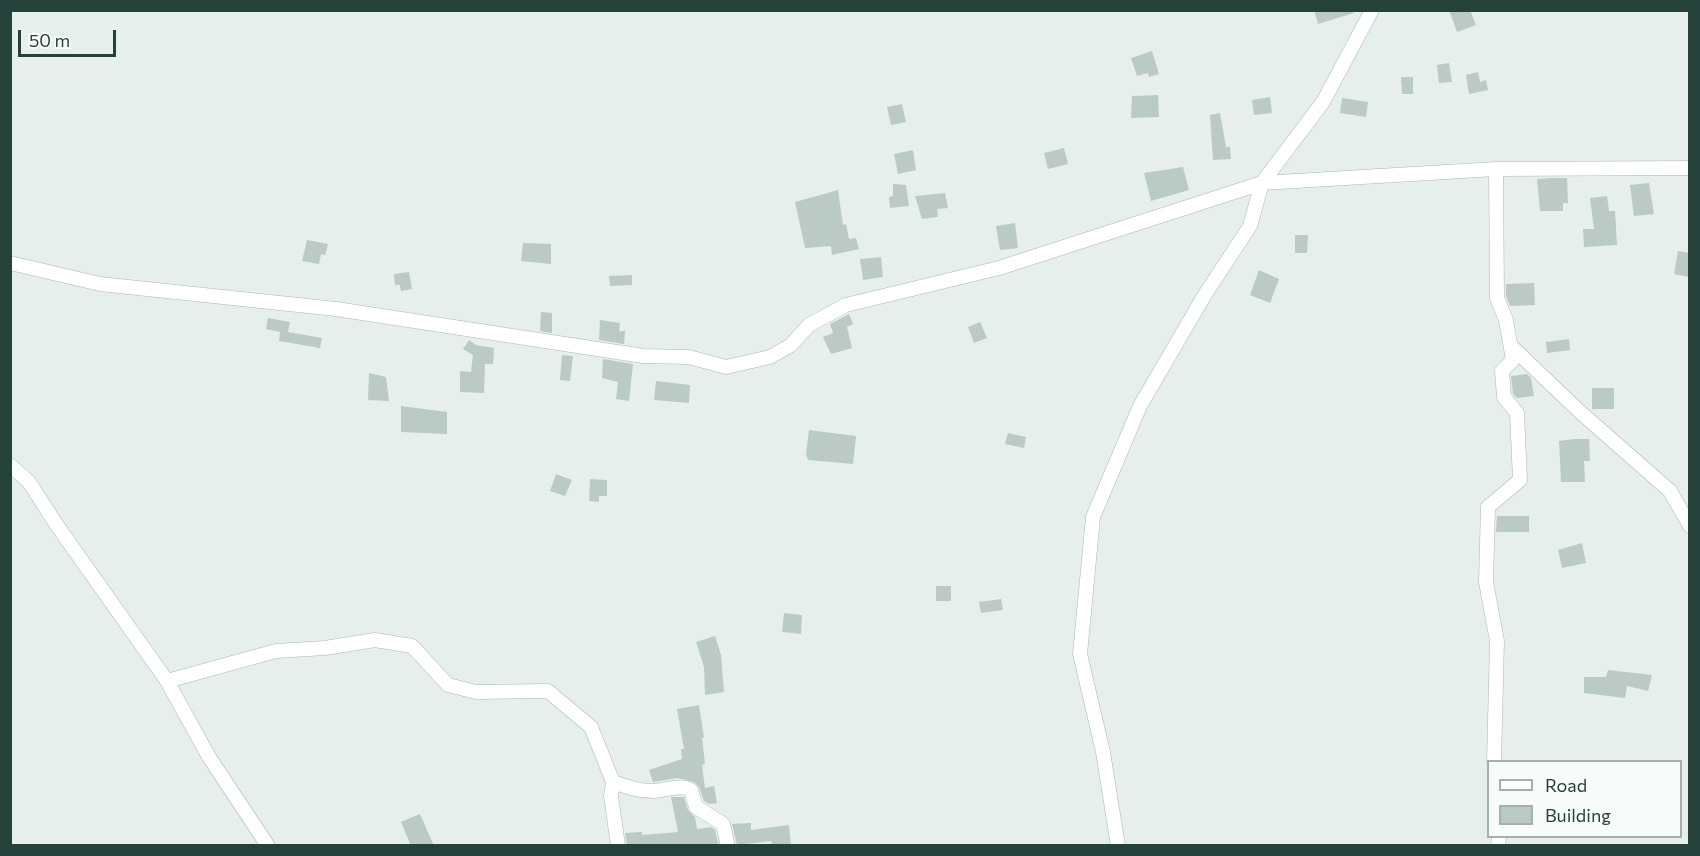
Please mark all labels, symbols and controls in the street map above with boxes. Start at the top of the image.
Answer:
scale bar [21,18,118,56]
text: 50 m [29,29,70,51]
legend [1487,760,1682,838]
text: Road [1545,774,1587,796]
text: Building [1545,804,1611,826]

